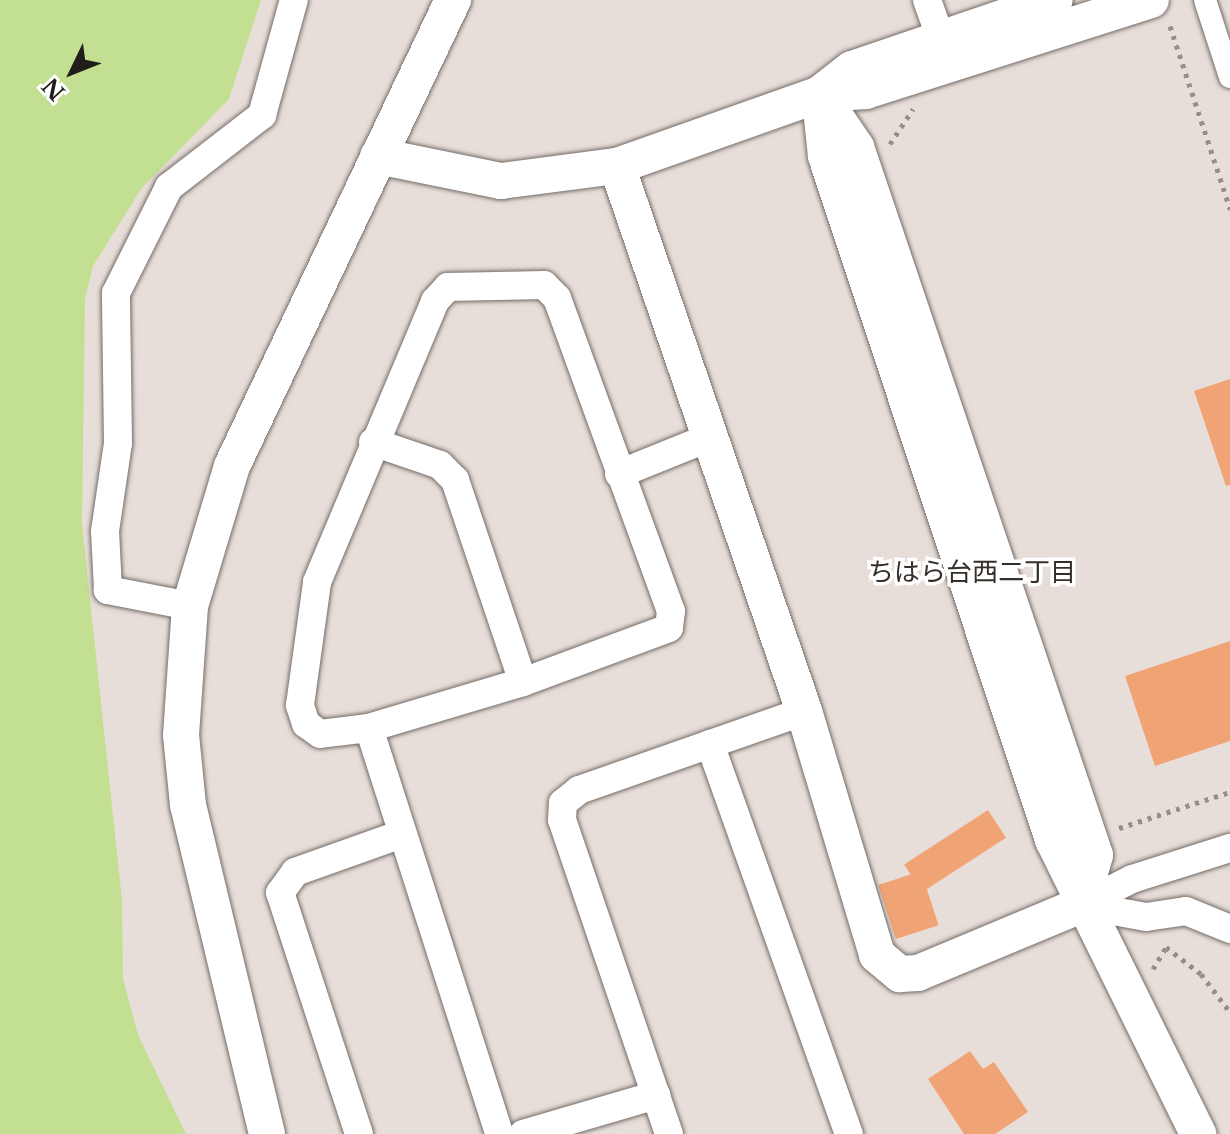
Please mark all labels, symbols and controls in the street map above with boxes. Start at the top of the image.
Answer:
north arrow [32,32,112,112]
text: N [37,72,71,105]
district label: ちはら台西二丁目 [868,557,1076,589]

